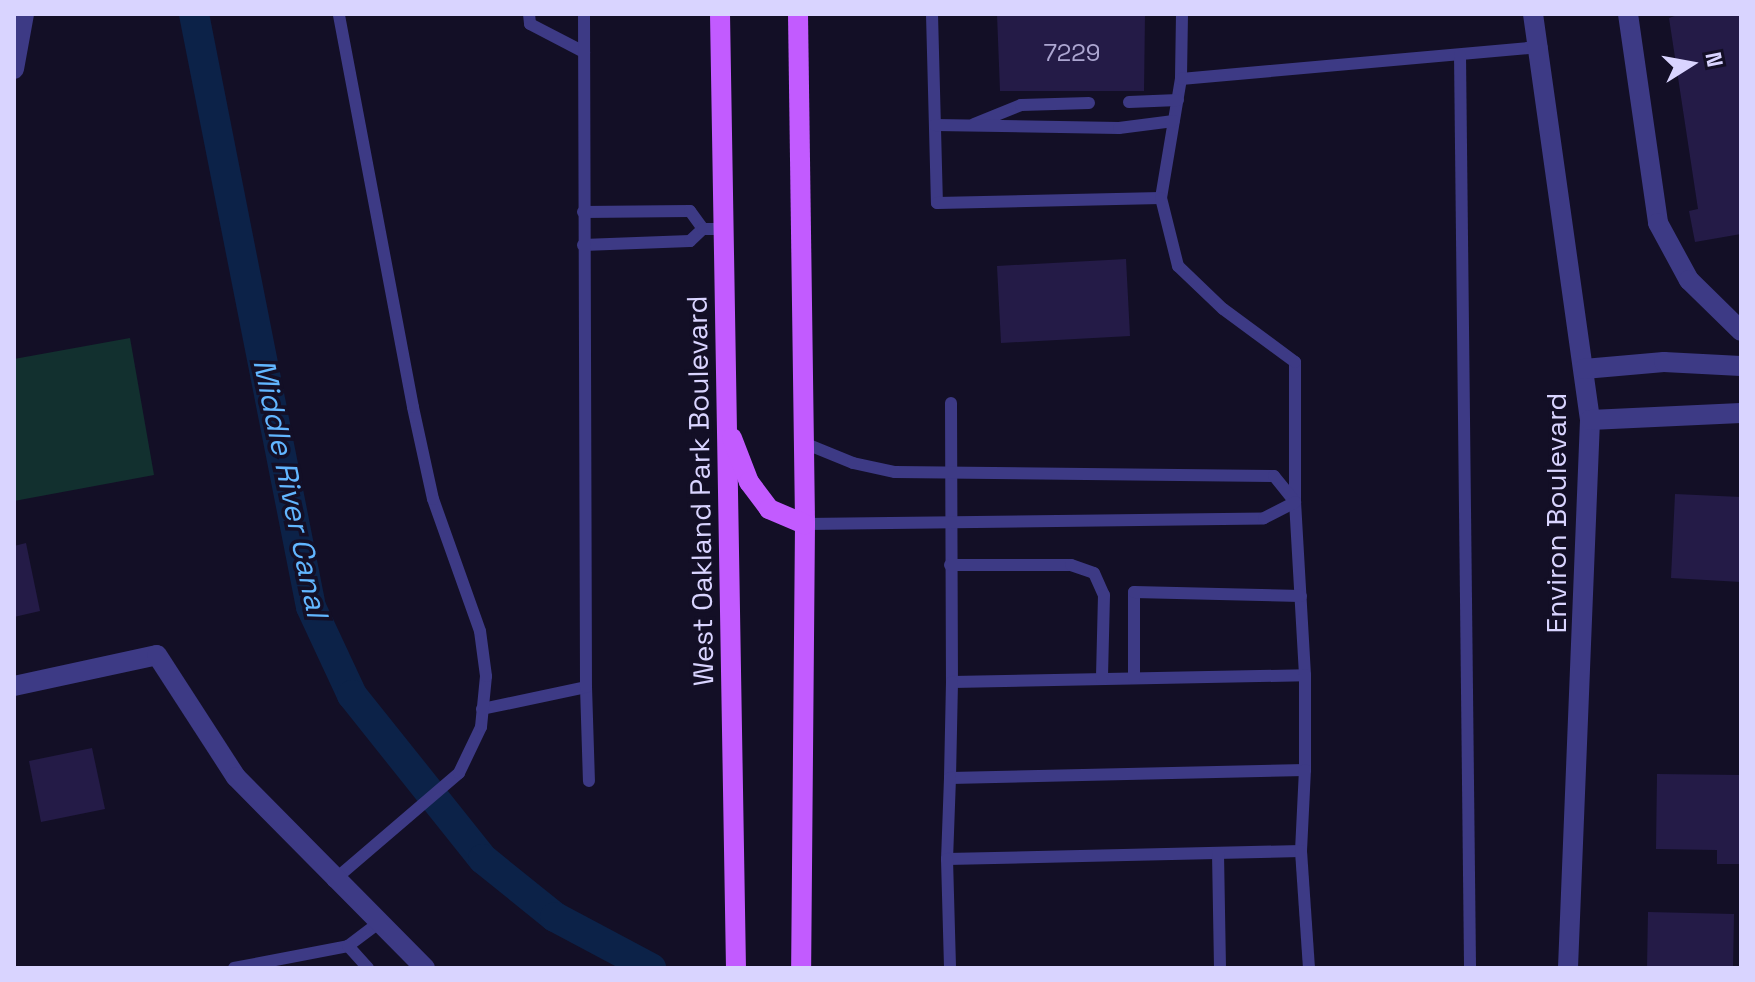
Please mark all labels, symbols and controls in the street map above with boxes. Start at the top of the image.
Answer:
north arrow [1651,24,1731,104]
house number: 7229 [1044,39,1100,67]
text: N [1699,50,1730,69]
street label: West Oakland Park Boulevard [680,295,720,687]
water label: Middle River Canal [245,356,335,620]
street label: Environ Boulevard [1539,393,1573,633]

